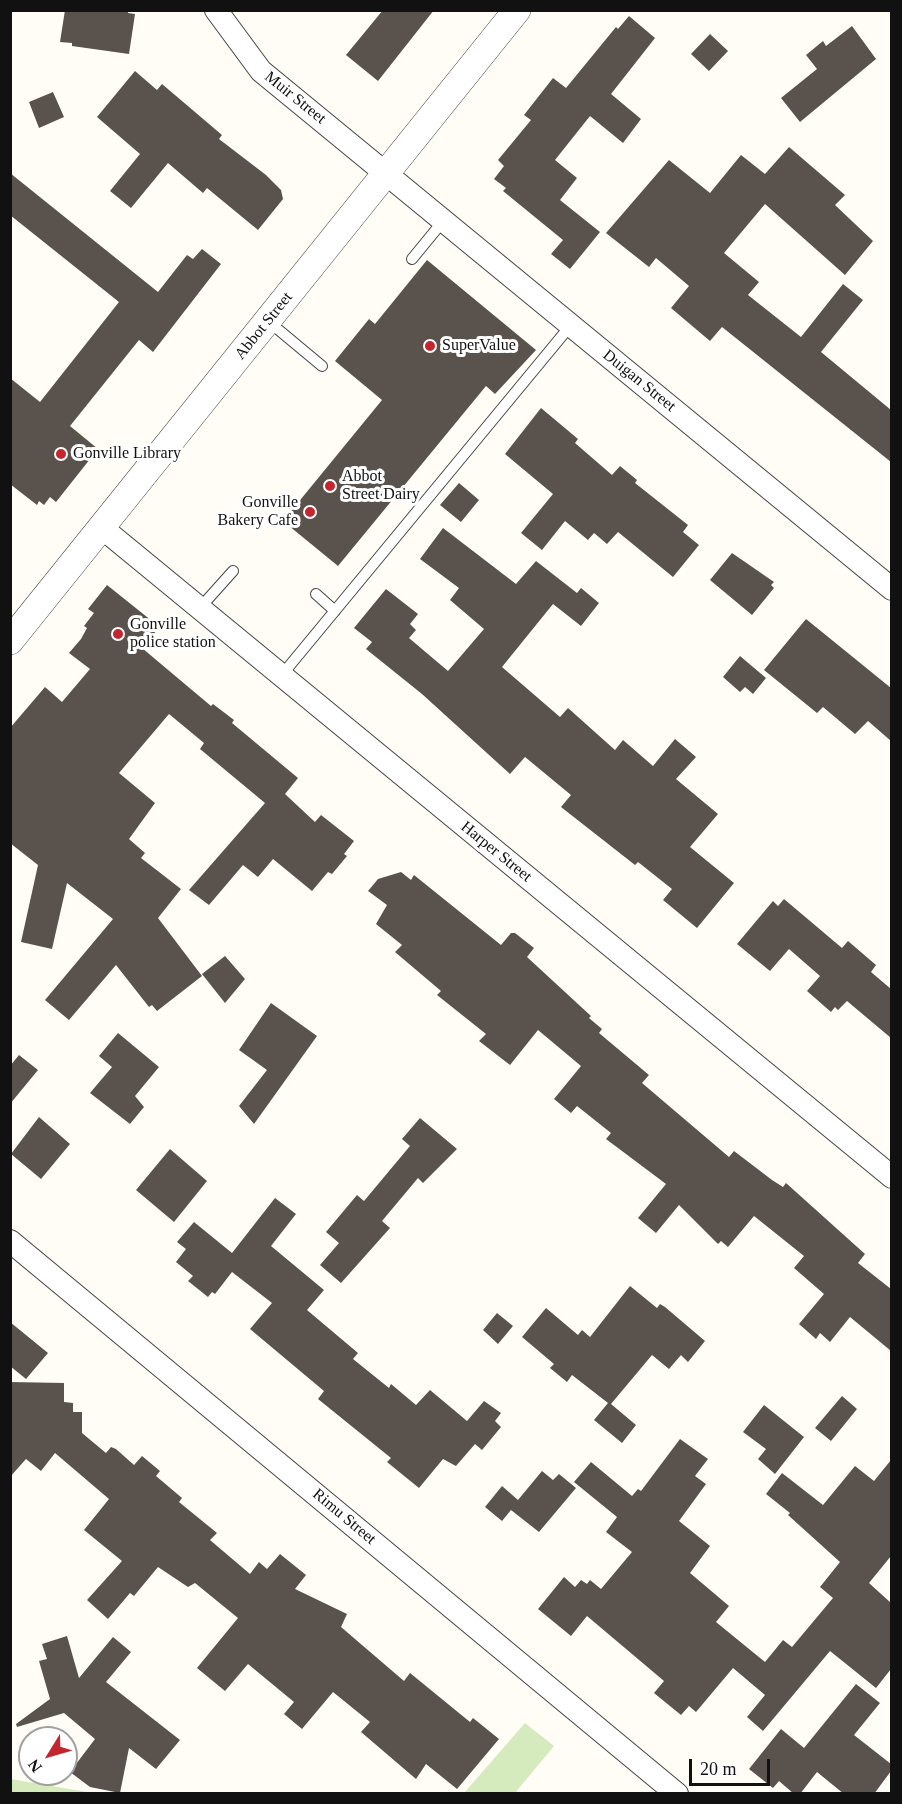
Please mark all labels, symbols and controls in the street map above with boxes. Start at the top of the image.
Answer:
street label: Muir Street [260,67,330,129]
street label: Abbot Street [231,288,297,364]
place label: SuperValue [442,336,516,356]
marker: SuperValue [423,339,437,353]
street label: Duigan Street [599,346,679,416]
place label: Gonville Library [73,444,181,464]
marker: Gonville Library [54,447,68,461]
place label: Abbot Street Dairy [342,467,420,505]
marker: Abbot Street Dairy [323,479,337,493]
place label: Gonville Bakery Cafe [218,493,298,531]
marker: Gonville Bakery Cafe [303,505,317,519]
place label: Gonville police station [130,615,216,653]
marker: Gonville police station [111,627,125,641]
street label: Harper Street [457,818,535,886]
street label: Rimu Street [308,1485,380,1549]
north arrow [18,1726,78,1786]
scale bar [692,1747,773,1785]
text: N [25,1756,45,1776]
text: 20 m [700,1759,737,1779]

